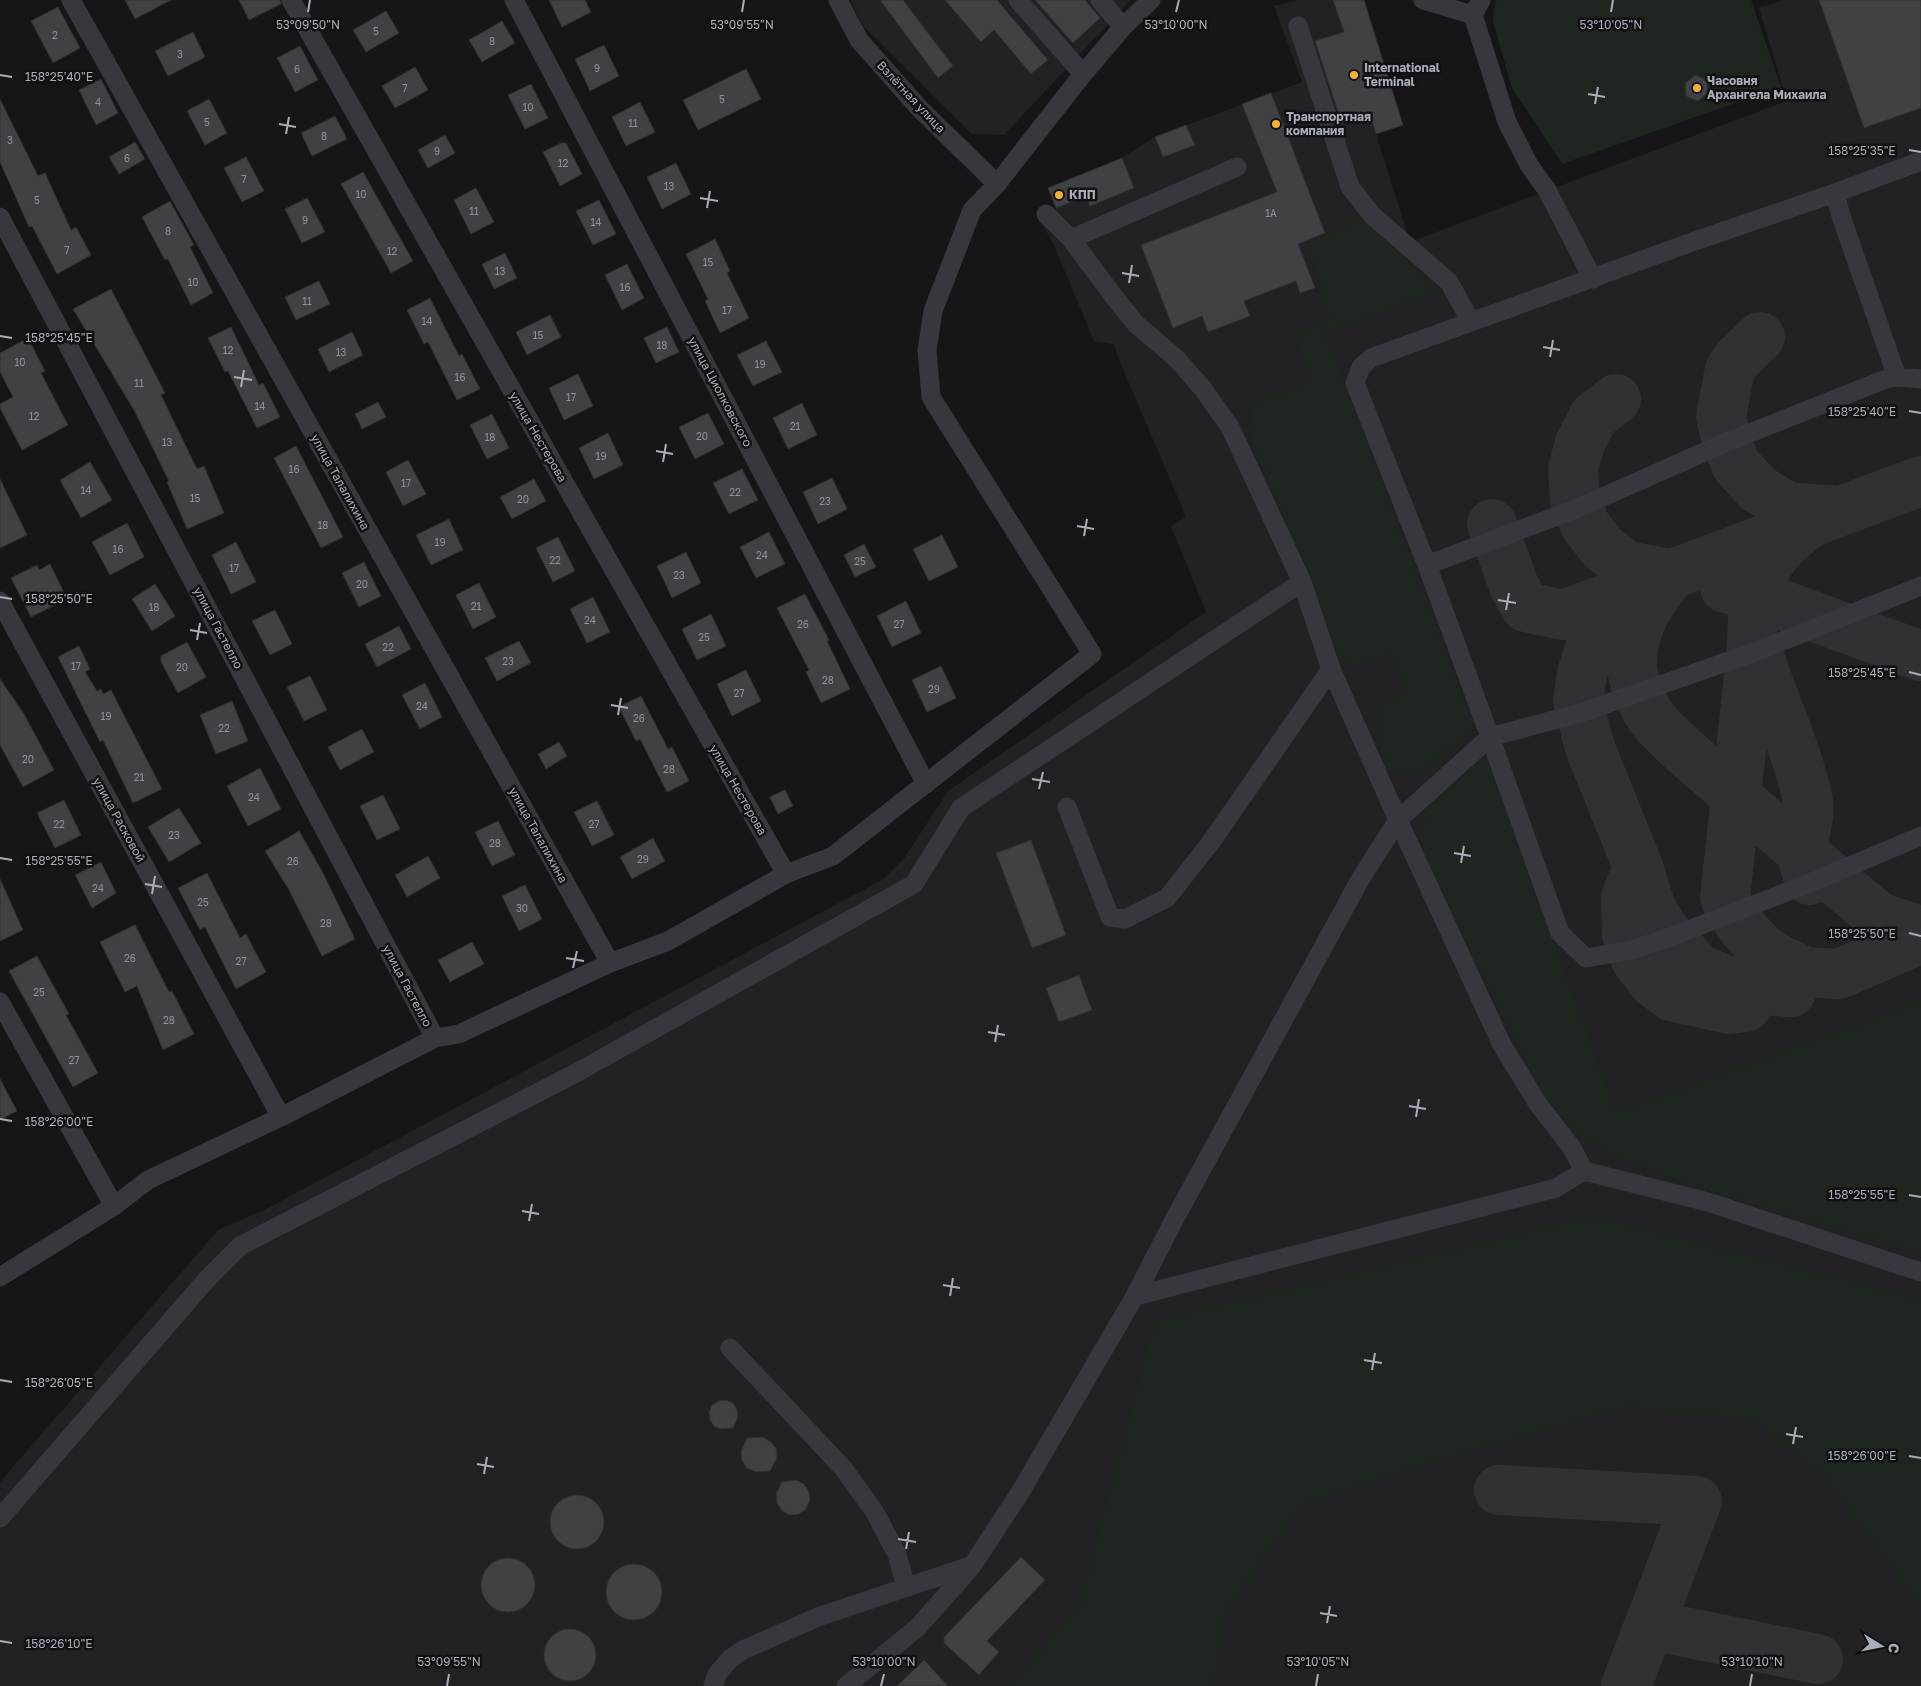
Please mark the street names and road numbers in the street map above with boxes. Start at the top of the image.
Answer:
street label: Взлётная улица [874,57,949,136]
street label: улица Циолковского [685,334,756,449]
street label: улица Нестерова [507,389,570,485]
street label: улица Талалихина [308,431,373,532]
street label: улица Гастелло [190,584,246,671]
street label: улица Нестерова [707,742,770,838]
street label: улица Расковой [90,775,149,865]
street label: улица Талалихина [506,784,571,885]
street label: улица Гастелло [379,942,435,1029]

